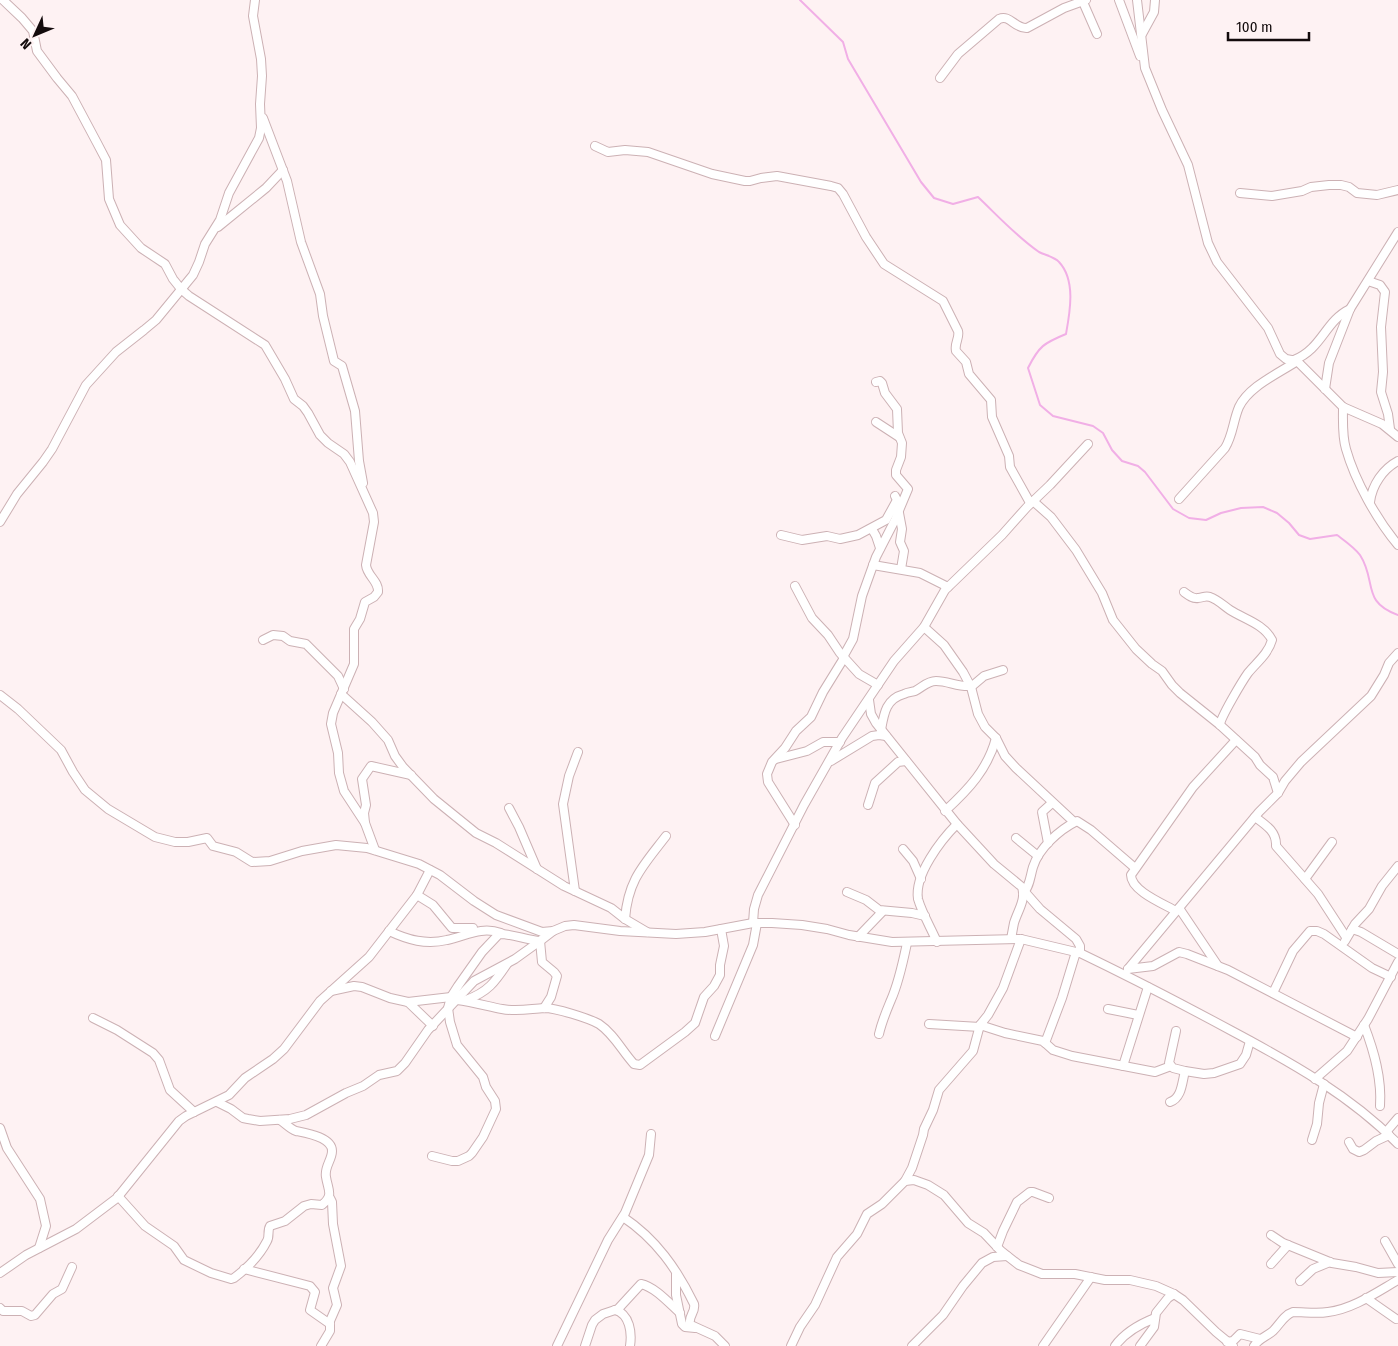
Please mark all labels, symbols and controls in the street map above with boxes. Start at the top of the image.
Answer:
north arrow [10,10,60,60]
scale bar [1228,10,1309,42]
text: 100 m [1236,18,1273,36]
text: N [17,35,35,53]

